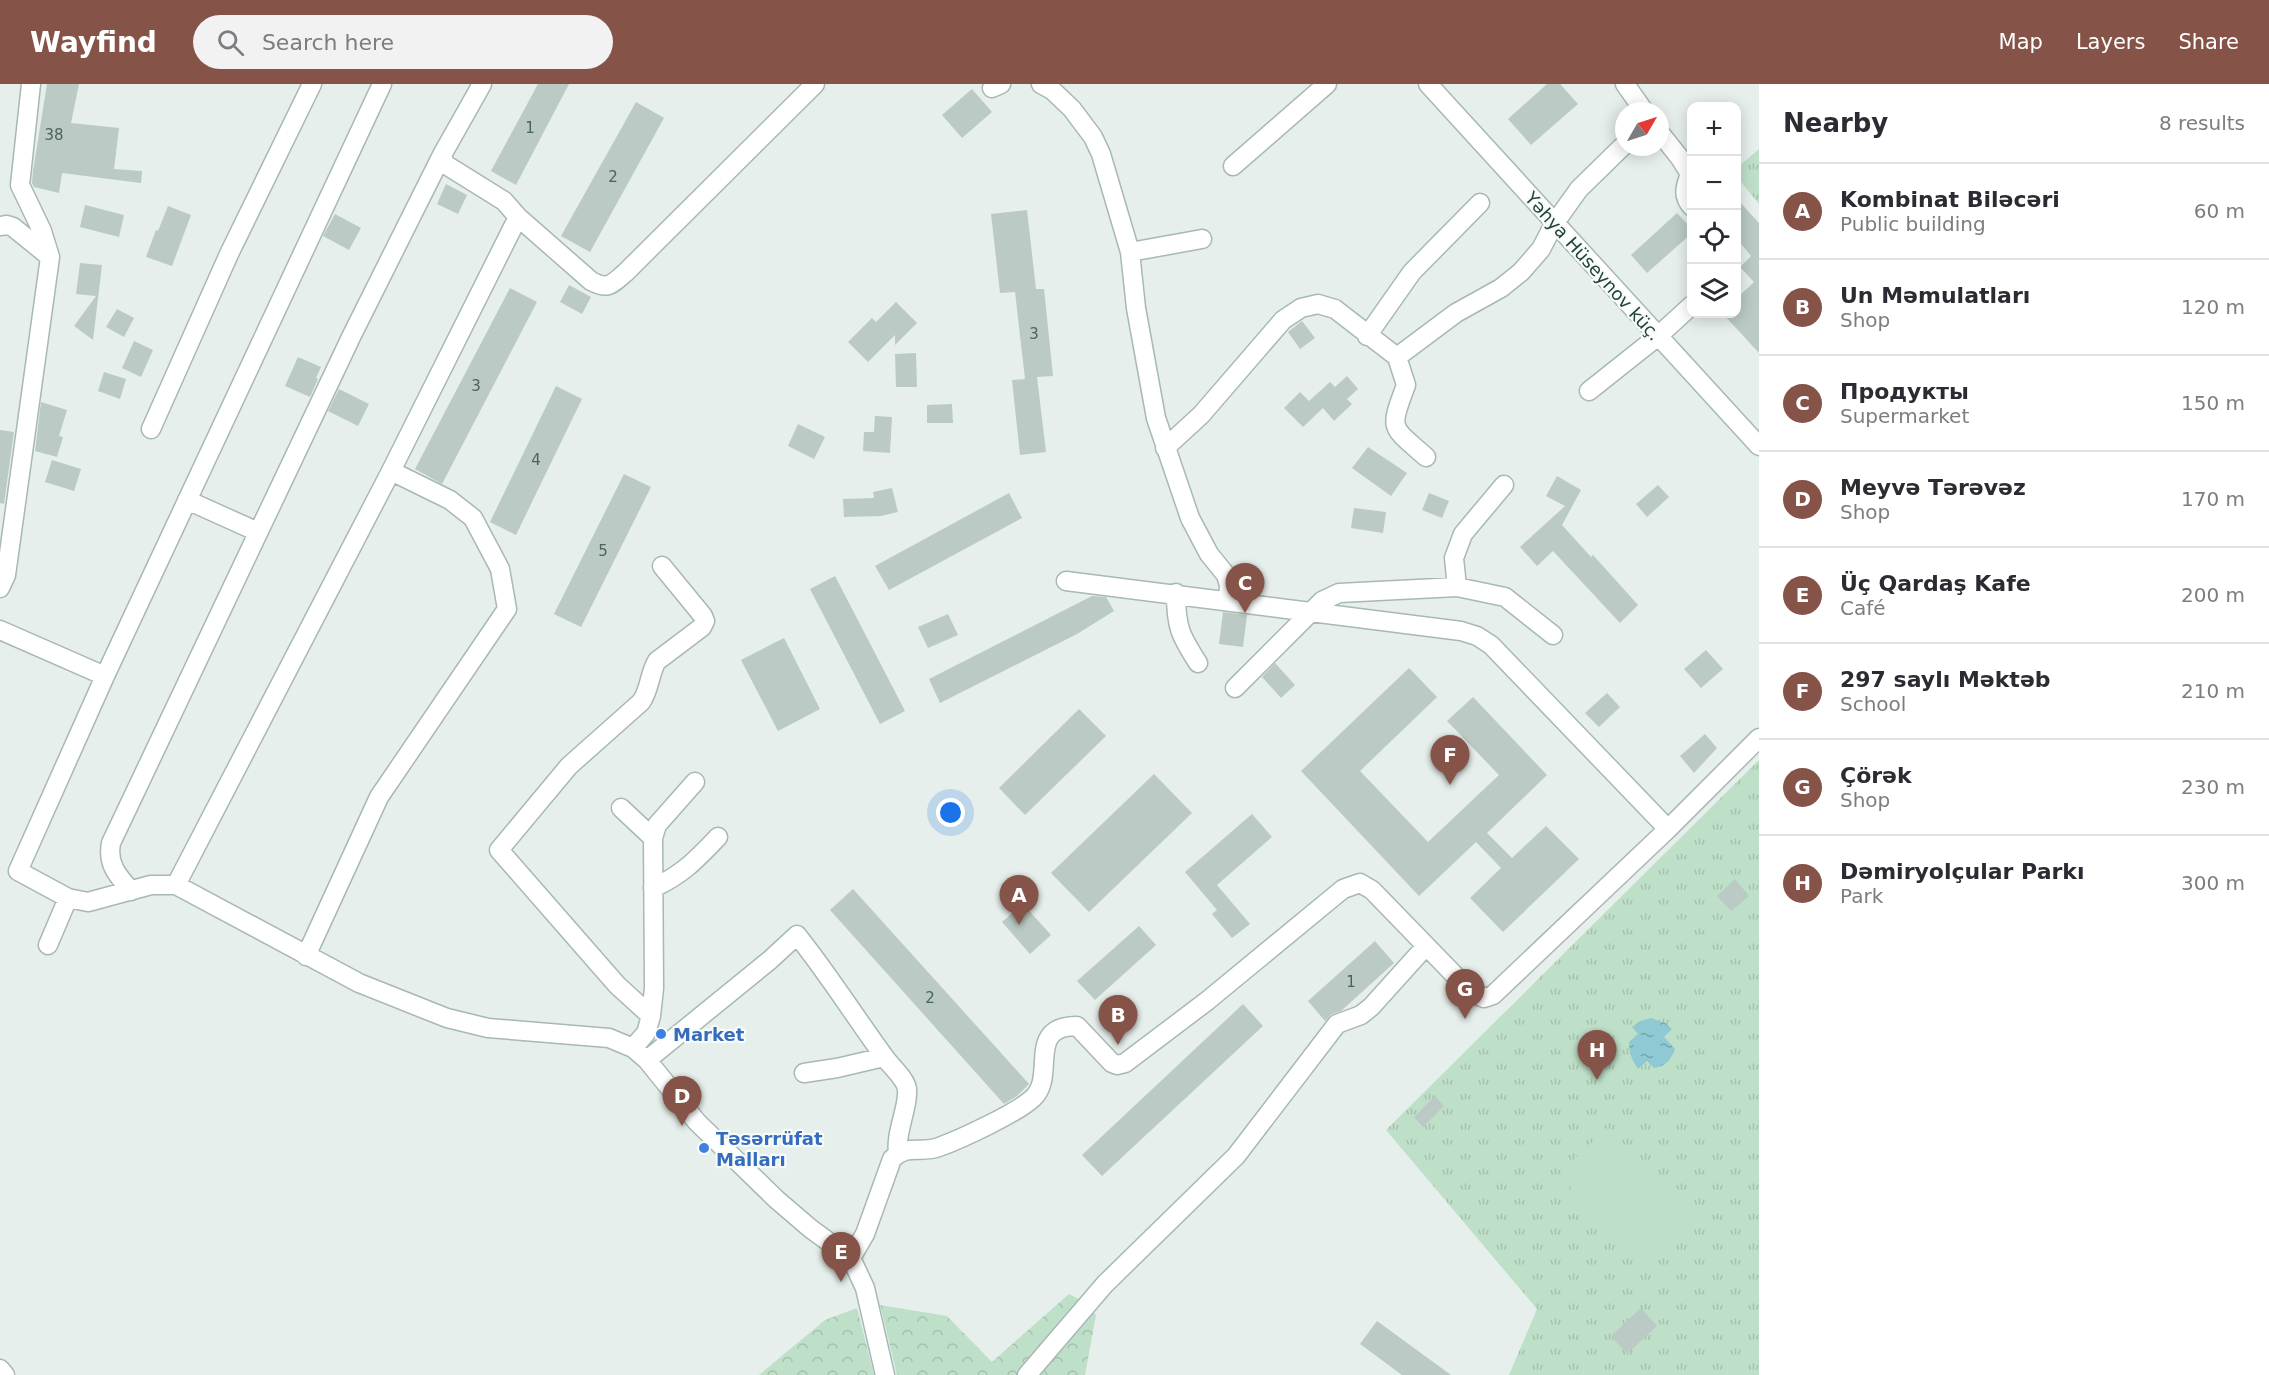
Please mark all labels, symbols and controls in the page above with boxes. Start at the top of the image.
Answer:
search box [193,15,613,69]
text: Wayfind [30,26,157,59]
icon: search [214,26,247,59]
text: Search here [262,30,394,55]
text: Map [1999,30,2043,54]
text: Layers [2076,30,2145,54]
text: Share [2178,30,2239,54]
north arrow [1615,102,1669,156]
map controls [1687,102,1741,318]
button: + [1687,102,1741,156]
text: Nearby [1783,108,1888,138]
text: 8 results [2159,111,2245,135]
house number: 1 [525,119,535,137]
house number: 38 [44,126,64,144]
button: − [1687,156,1741,210]
house number: 2 [608,168,618,186]
street label: Yəhya Hüseynov küç. [1520,187,1665,345]
text: Kombinat Biləcəri [1840,187,2060,212]
text: A [1795,199,1810,223]
text: 60 m [2194,199,2245,223]
button: locate [1687,210,1741,264]
text: Public building [1840,212,1986,236]
button: layers [1687,264,1741,318]
text: Un Məmulatları [1840,283,2030,308]
text: B [1795,295,1810,319]
text: 120 m [2181,295,2245,319]
text: Shop [1840,308,1890,332]
house number: 3 [1029,325,1039,343]
house number: 3 [471,377,481,395]
text: Продукты [1840,379,1969,404]
text: C [1795,391,1810,415]
text: 150 m [2181,391,2245,415]
text: Supermarket [1840,404,1969,428]
house number: 4 [531,451,541,469]
text: Meyvə Tərəvəz [1840,475,2026,500]
text: D [1794,487,1811,511]
text: 170 m [2181,487,2245,511]
text: Shop [1840,500,1890,524]
house number: 5 [598,542,608,560]
pin: C [1226,564,1264,613]
text: Üç Qardaş Kafe [1840,571,2031,596]
text: E [1796,583,1809,607]
text: 200 m [2181,583,2245,607]
text: Café [1840,596,1886,620]
text: 297 saylı Məktəb [1840,667,2051,692]
text: F [1796,679,1809,703]
text: 210 m [2181,679,2245,703]
text: School [1840,692,1906,716]
pin: F [1430,736,1470,785]
text: Çörək [1840,763,1912,788]
text: G [1794,775,1811,799]
text: 230 m [2181,775,2245,799]
text: Shop [1840,788,1890,812]
your location [936,798,965,827]
text: Dəmiryolçular Parkı [1840,859,2085,884]
text: H [1794,871,1811,895]
text: 300 m [2181,871,2245,895]
pin: A [1000,876,1038,925]
text: Park [1840,884,1883,908]
pin: G [1446,970,1484,1019]
house number: 1 [1346,973,1356,991]
house number: 2 [925,989,935,1007]
pin: B [1098,996,1138,1045]
place label: Market [673,1024,745,1045]
marker: Market [654,1027,668,1041]
pin: H [1578,1030,1616,1080]
pin: D [662,1076,702,1126]
place label: Təsərrüfat Malları [716,1128,823,1170]
marker: Təsərrüfat Malları [697,1141,711,1155]
pin: E [822,1232,860,1282]

